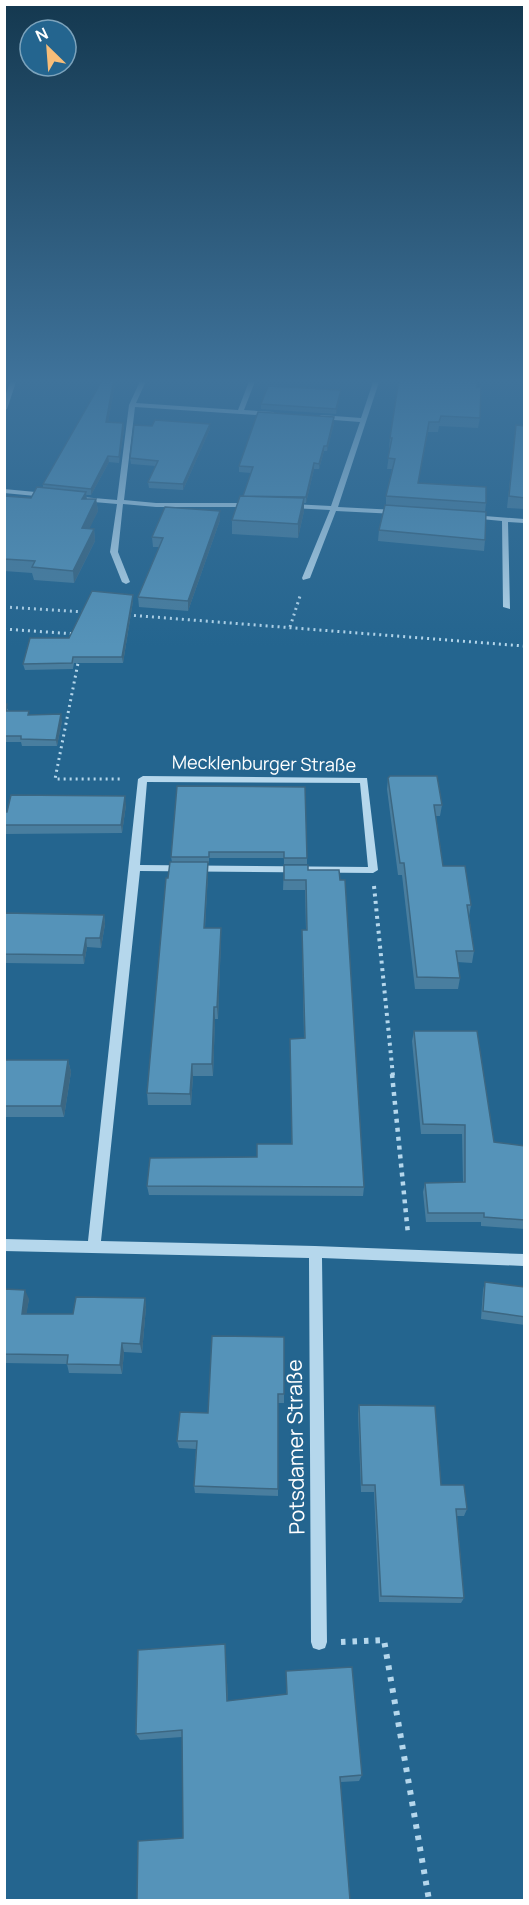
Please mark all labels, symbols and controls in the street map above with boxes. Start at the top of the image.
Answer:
north arrow [18,18,78,78]
text: N [32,22,52,47]
street label: Mecklenburger Straße [172,749,356,777]
street label: Potsdamer Straße [279,1359,311,1535]

